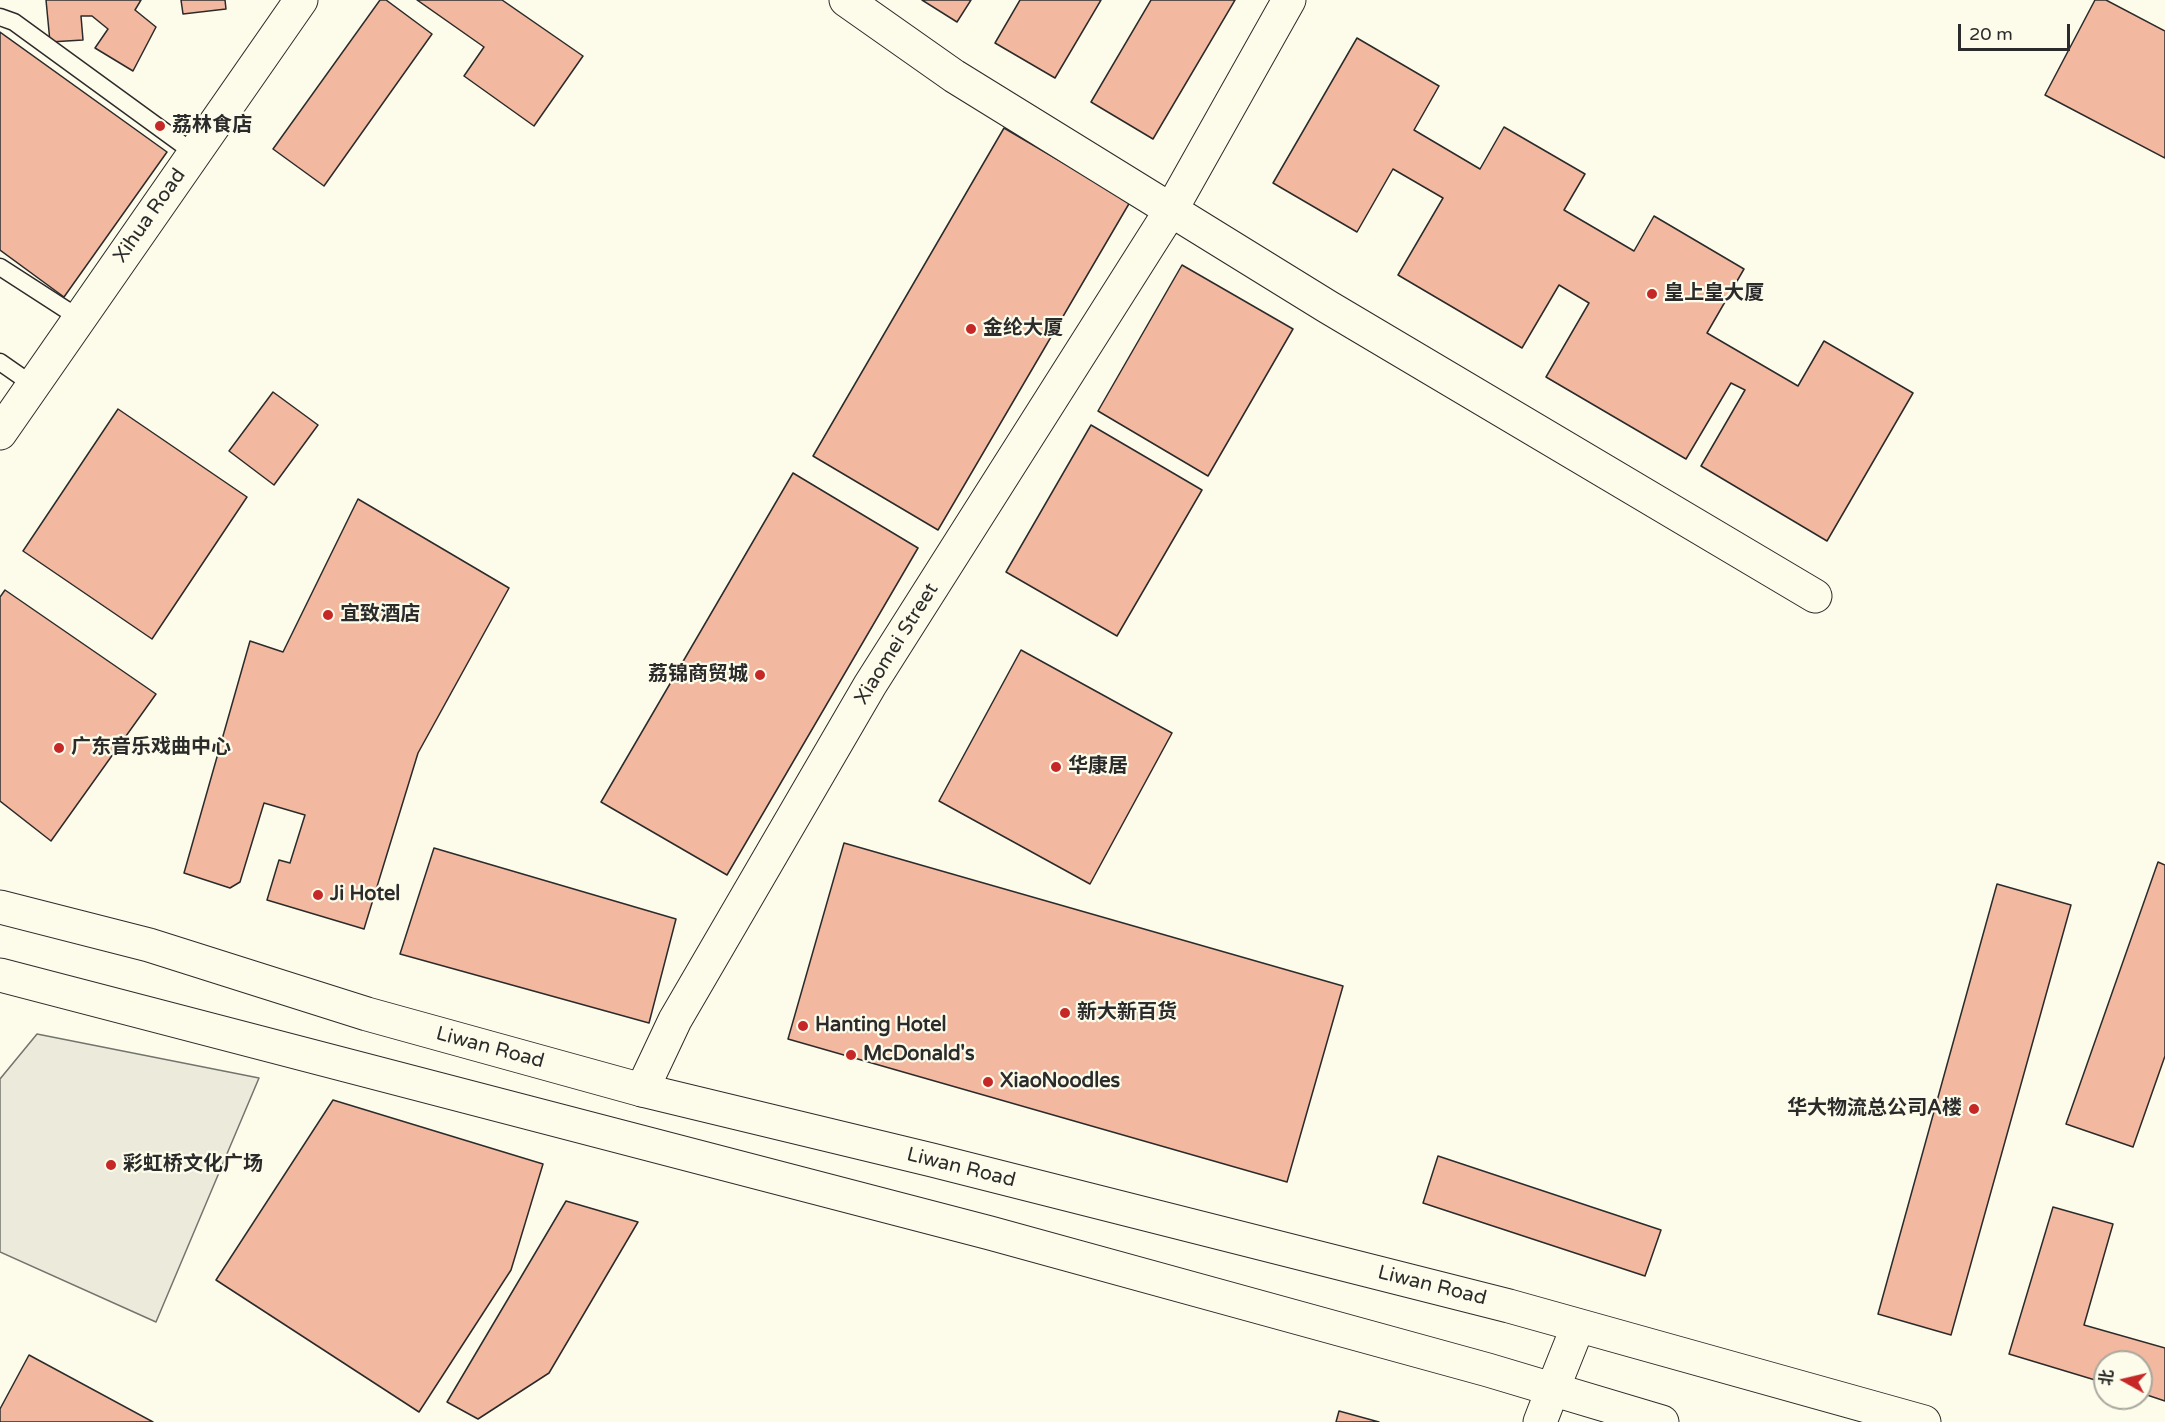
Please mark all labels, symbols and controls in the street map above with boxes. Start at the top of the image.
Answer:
scale bar [1961,12,2074,50]
text: 20 m [1969,23,2013,45]
place label: 荔林食店 [172,114,252,138]
marker: 荔林食店 [153,119,167,133]
street label: Xihua Road [109,164,191,268]
place label: 皇上皇大厦 [1664,282,1764,306]
marker: 皇上皇大厦 [1645,287,1659,301]
place label: 金纶大厦 [983,317,1063,341]
marker: 金纶大厦 [964,322,978,336]
street label: Xiaomei Street [850,579,944,709]
place label: 宜致酒店 [340,603,420,627]
marker: 宜致酒店 [321,608,335,622]
place label: 荔锦商贸城 [648,663,748,687]
marker: 荔锦商贸城 [753,668,767,682]
place label: 广东音乐戏曲中心 [71,736,231,760]
marker: 广东音乐戏曲中心 [52,741,66,755]
place label: 华康居 [1068,755,1128,779]
marker: 华康居 [1049,760,1063,774]
place label: Ji Hotel [330,883,400,907]
marker: Ji Hotel [311,888,325,902]
place label: 新大新百货 [1077,1001,1177,1025]
marker: 新大新百货 [1058,1006,1072,1020]
place label: Hanting Hotel [815,1014,947,1038]
marker: Hanting Hotel [796,1019,810,1033]
street label: Liwan Road [433,1022,547,1074]
place label: McDonald's [863,1043,975,1067]
marker: McDonald's [844,1048,858,1062]
place label: XiaoNoodles [1000,1070,1120,1094]
marker: XiaoNoodles [981,1075,995,1089]
place label: 华大物流总公司A楼 [1787,1097,1962,1121]
marker: 华大物流总公司A楼 [1967,1102,1981,1116]
street label: Liwan Road [904,1143,1018,1193]
place label: 彩虹桥文化广场 [123,1153,263,1177]
marker: 彩虹桥文化广场 [104,1158,118,1172]
street label: Liwan Road [1375,1261,1489,1311]
north arrow [2093,1350,2153,1410]
text: 北 [2096,1368,2118,1387]

